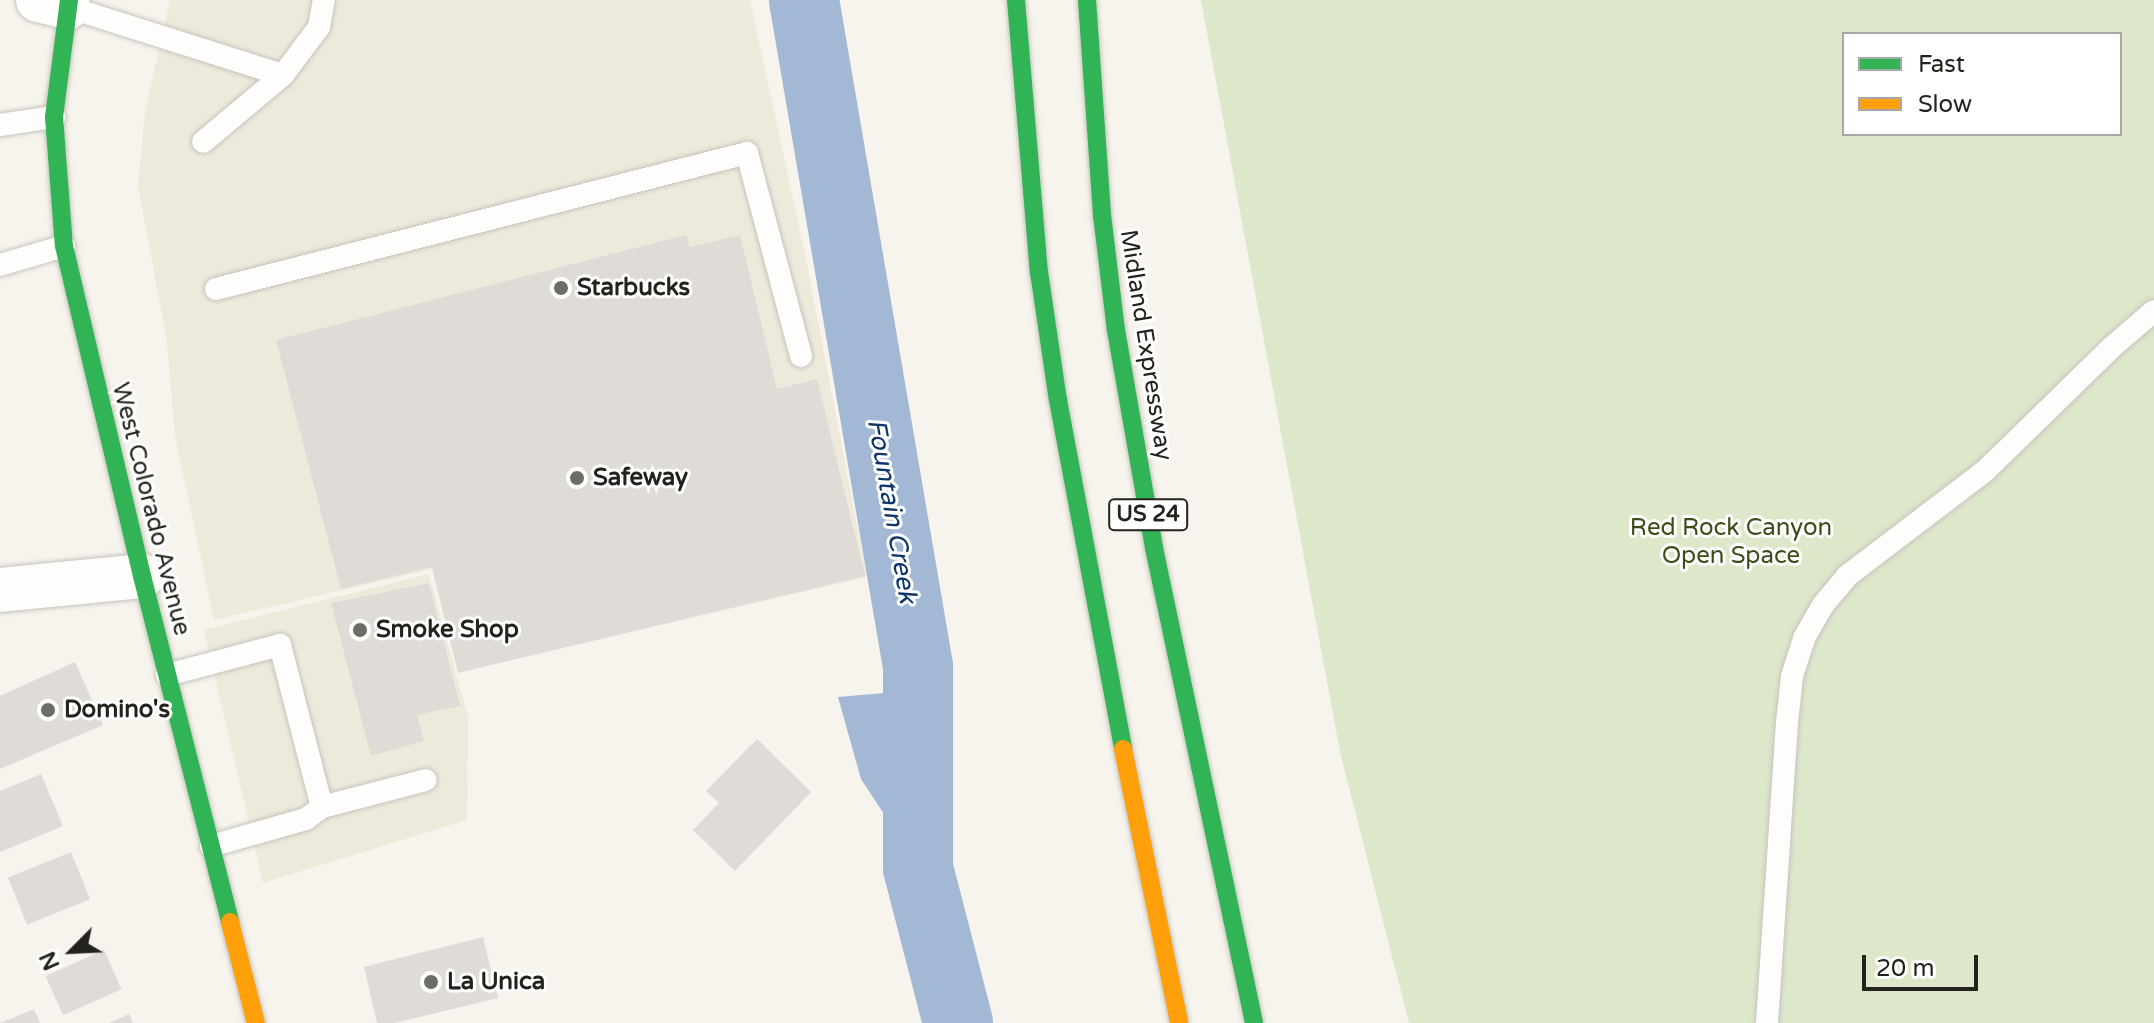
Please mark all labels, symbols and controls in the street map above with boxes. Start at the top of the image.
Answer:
legend [1842,32,2122,136]
text: Fast [1918,50,1965,79]
text: Slow [1918,90,1972,119]
street label: Midland Expressway [1114,228,1178,462]
place label: Starbucks [577,274,690,302]
marker: Starbucks [552,279,570,297]
street label: West Colorado Avenue [106,380,196,638]
water label: Fountain Creek [860,416,924,606]
place label: Safeway [593,464,688,492]
marker: Safeway [568,469,586,487]
road number: US 24 [1108,497,1188,533]
park label: Red Rock Canyon Open Space [1630,514,1832,570]
place label: Smoke Shop [376,616,519,644]
marker: Smoke Shop [351,621,369,639]
place label: Domino's [64,696,170,724]
marker: Domino's [39,701,57,719]
north arrow [32,911,112,991]
scale bar [1866,939,1982,989]
text: N [35,947,66,974]
text: 20 m [1876,954,1934,983]
place label: La Unica [447,968,545,996]
marker: La Unica [422,973,440,991]

